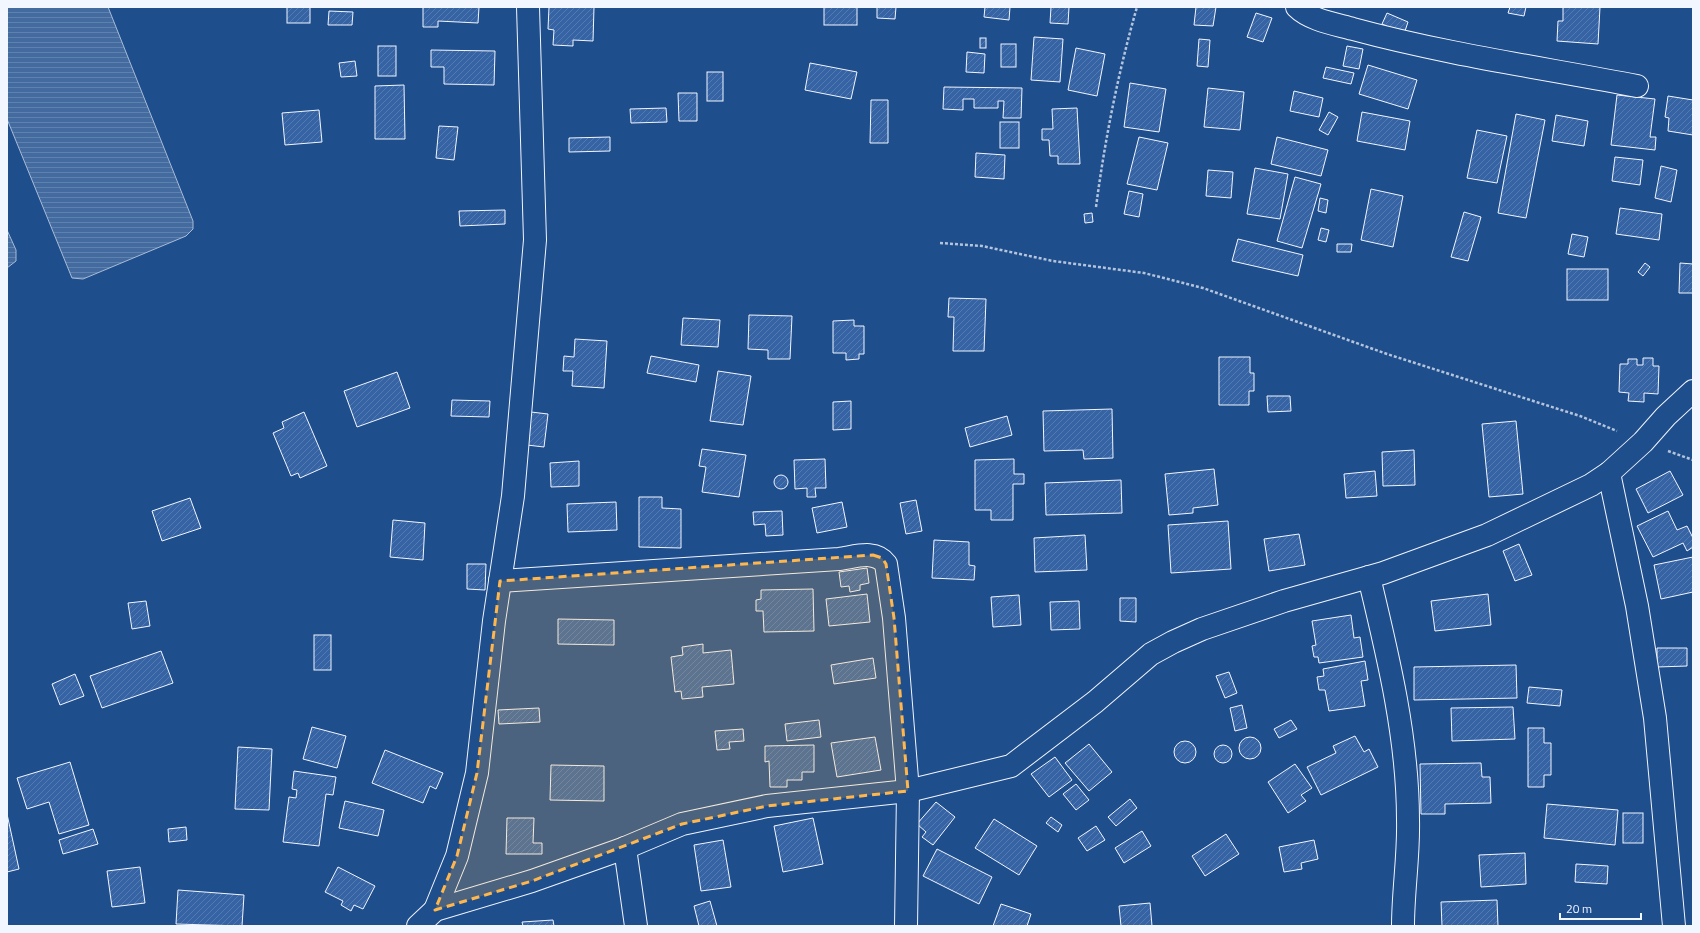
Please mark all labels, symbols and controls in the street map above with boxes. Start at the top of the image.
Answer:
scale bar [1560,895,1641,921]
text: 20 m [1566,899,1592,918]

